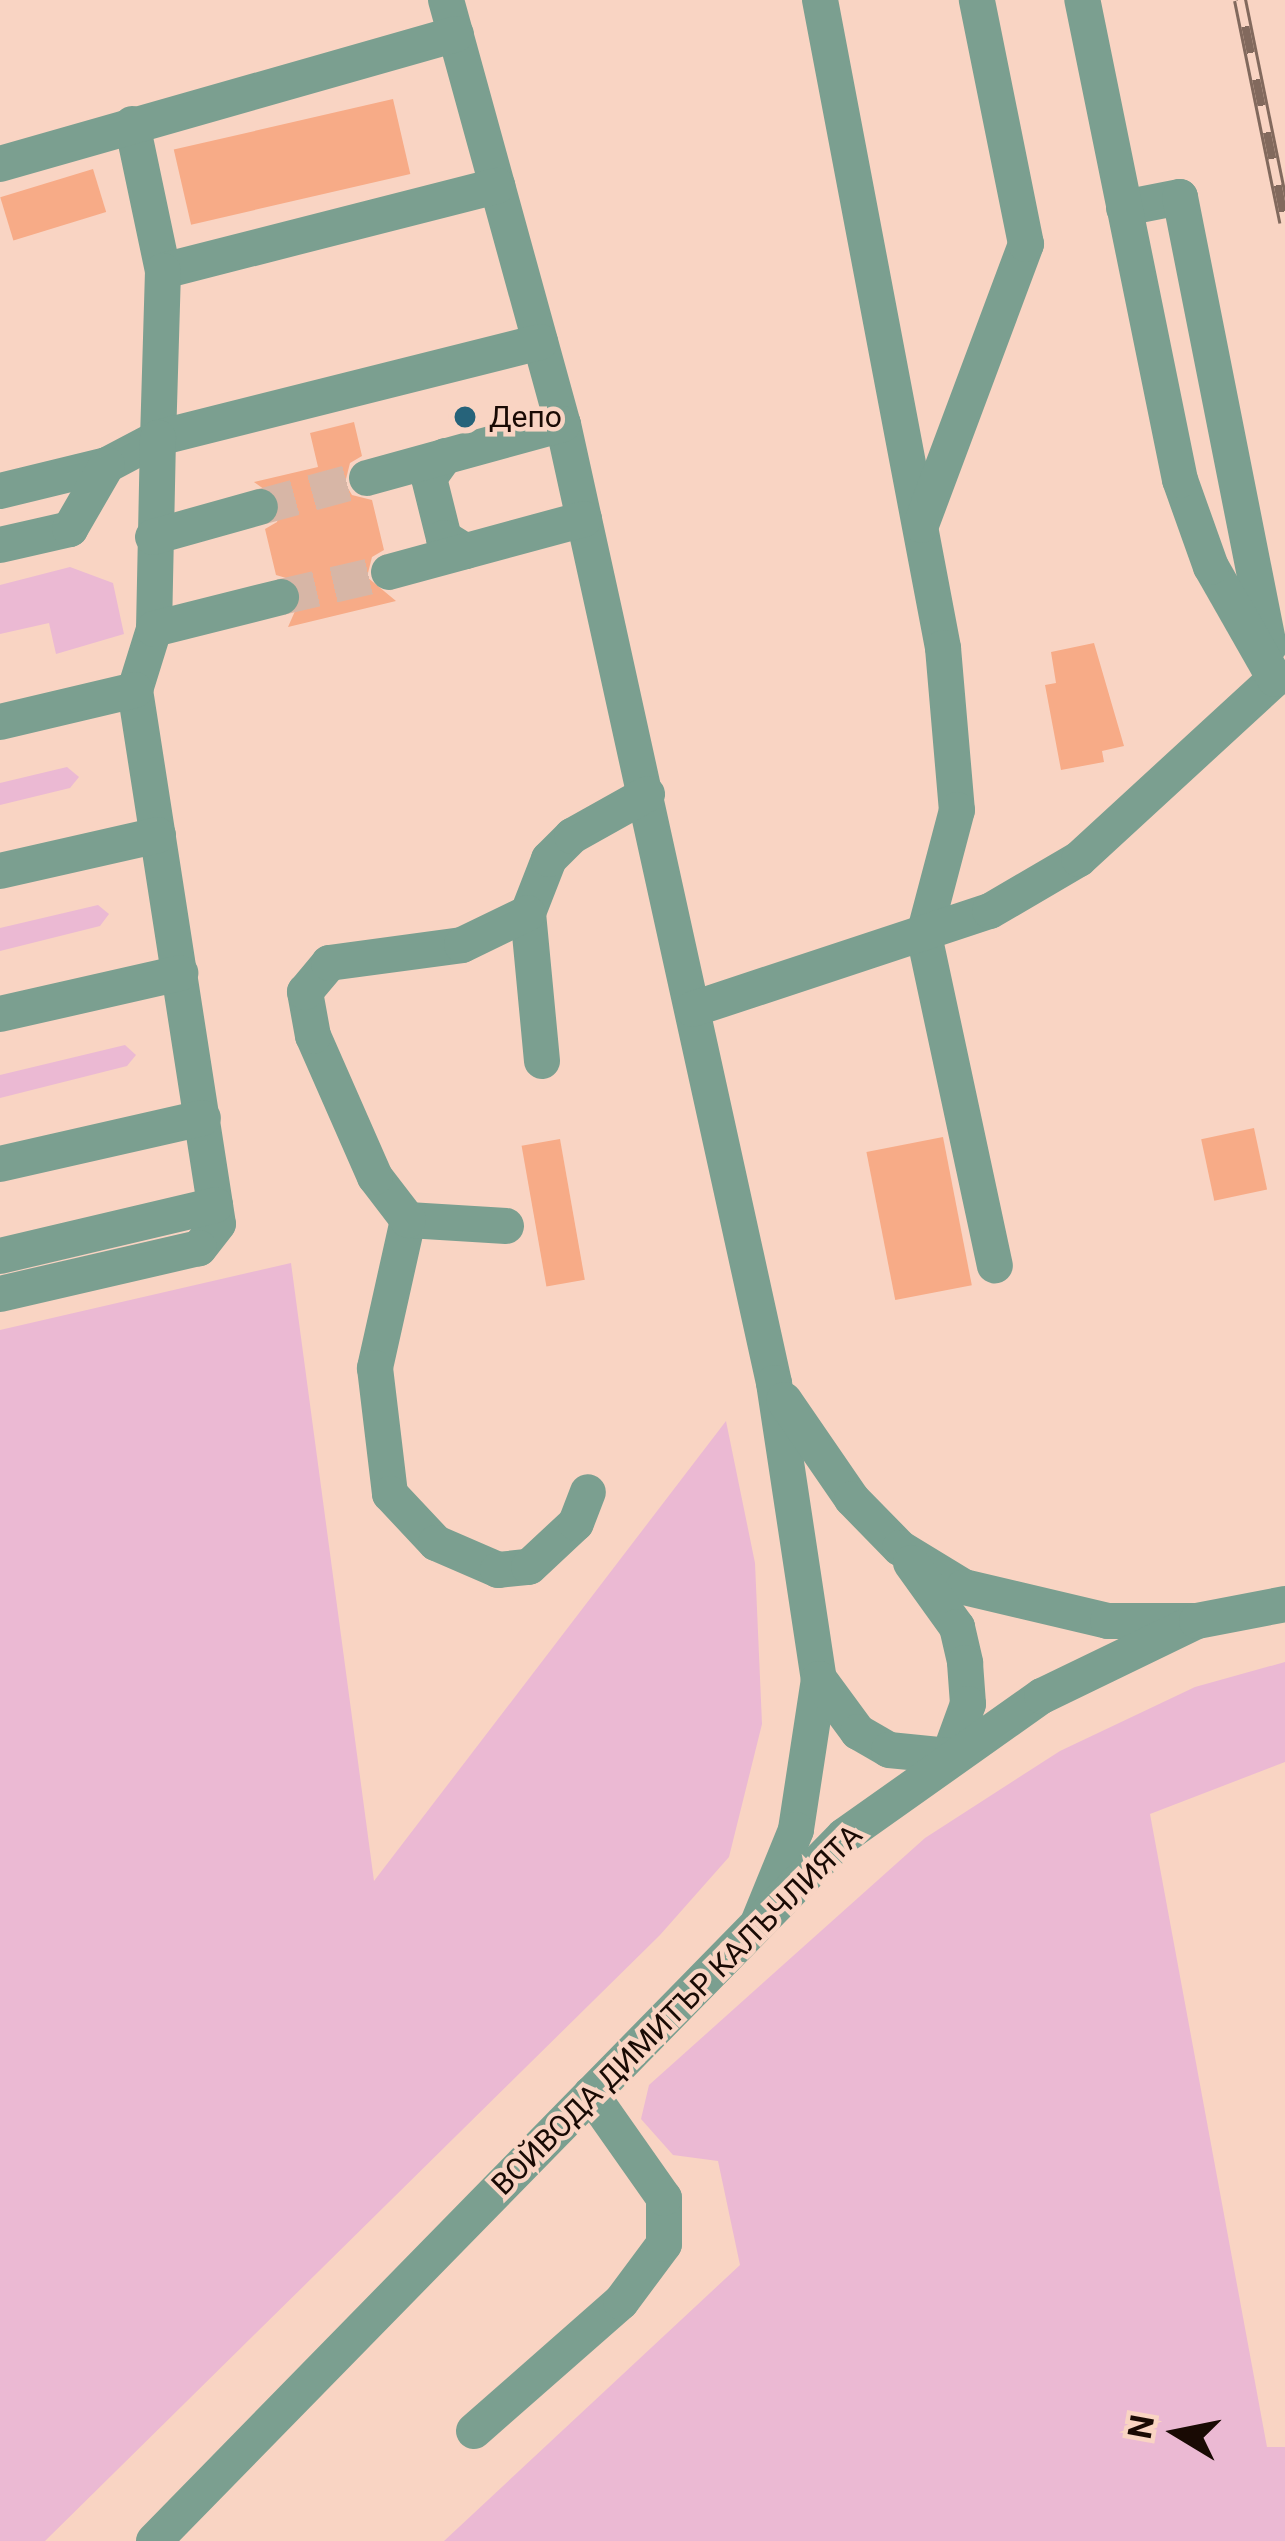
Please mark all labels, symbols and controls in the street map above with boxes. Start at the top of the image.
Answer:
place label: Депо [489,399,562,435]
marker: Депо [452,404,478,430]
street label: ВОЙВОДА ДИМИТЪР КАЛЪЧЛИЯТА [484,1817,870,2203]
north arrow [1117,2373,1237,2493]
text: N [1120,2412,1162,2442]

